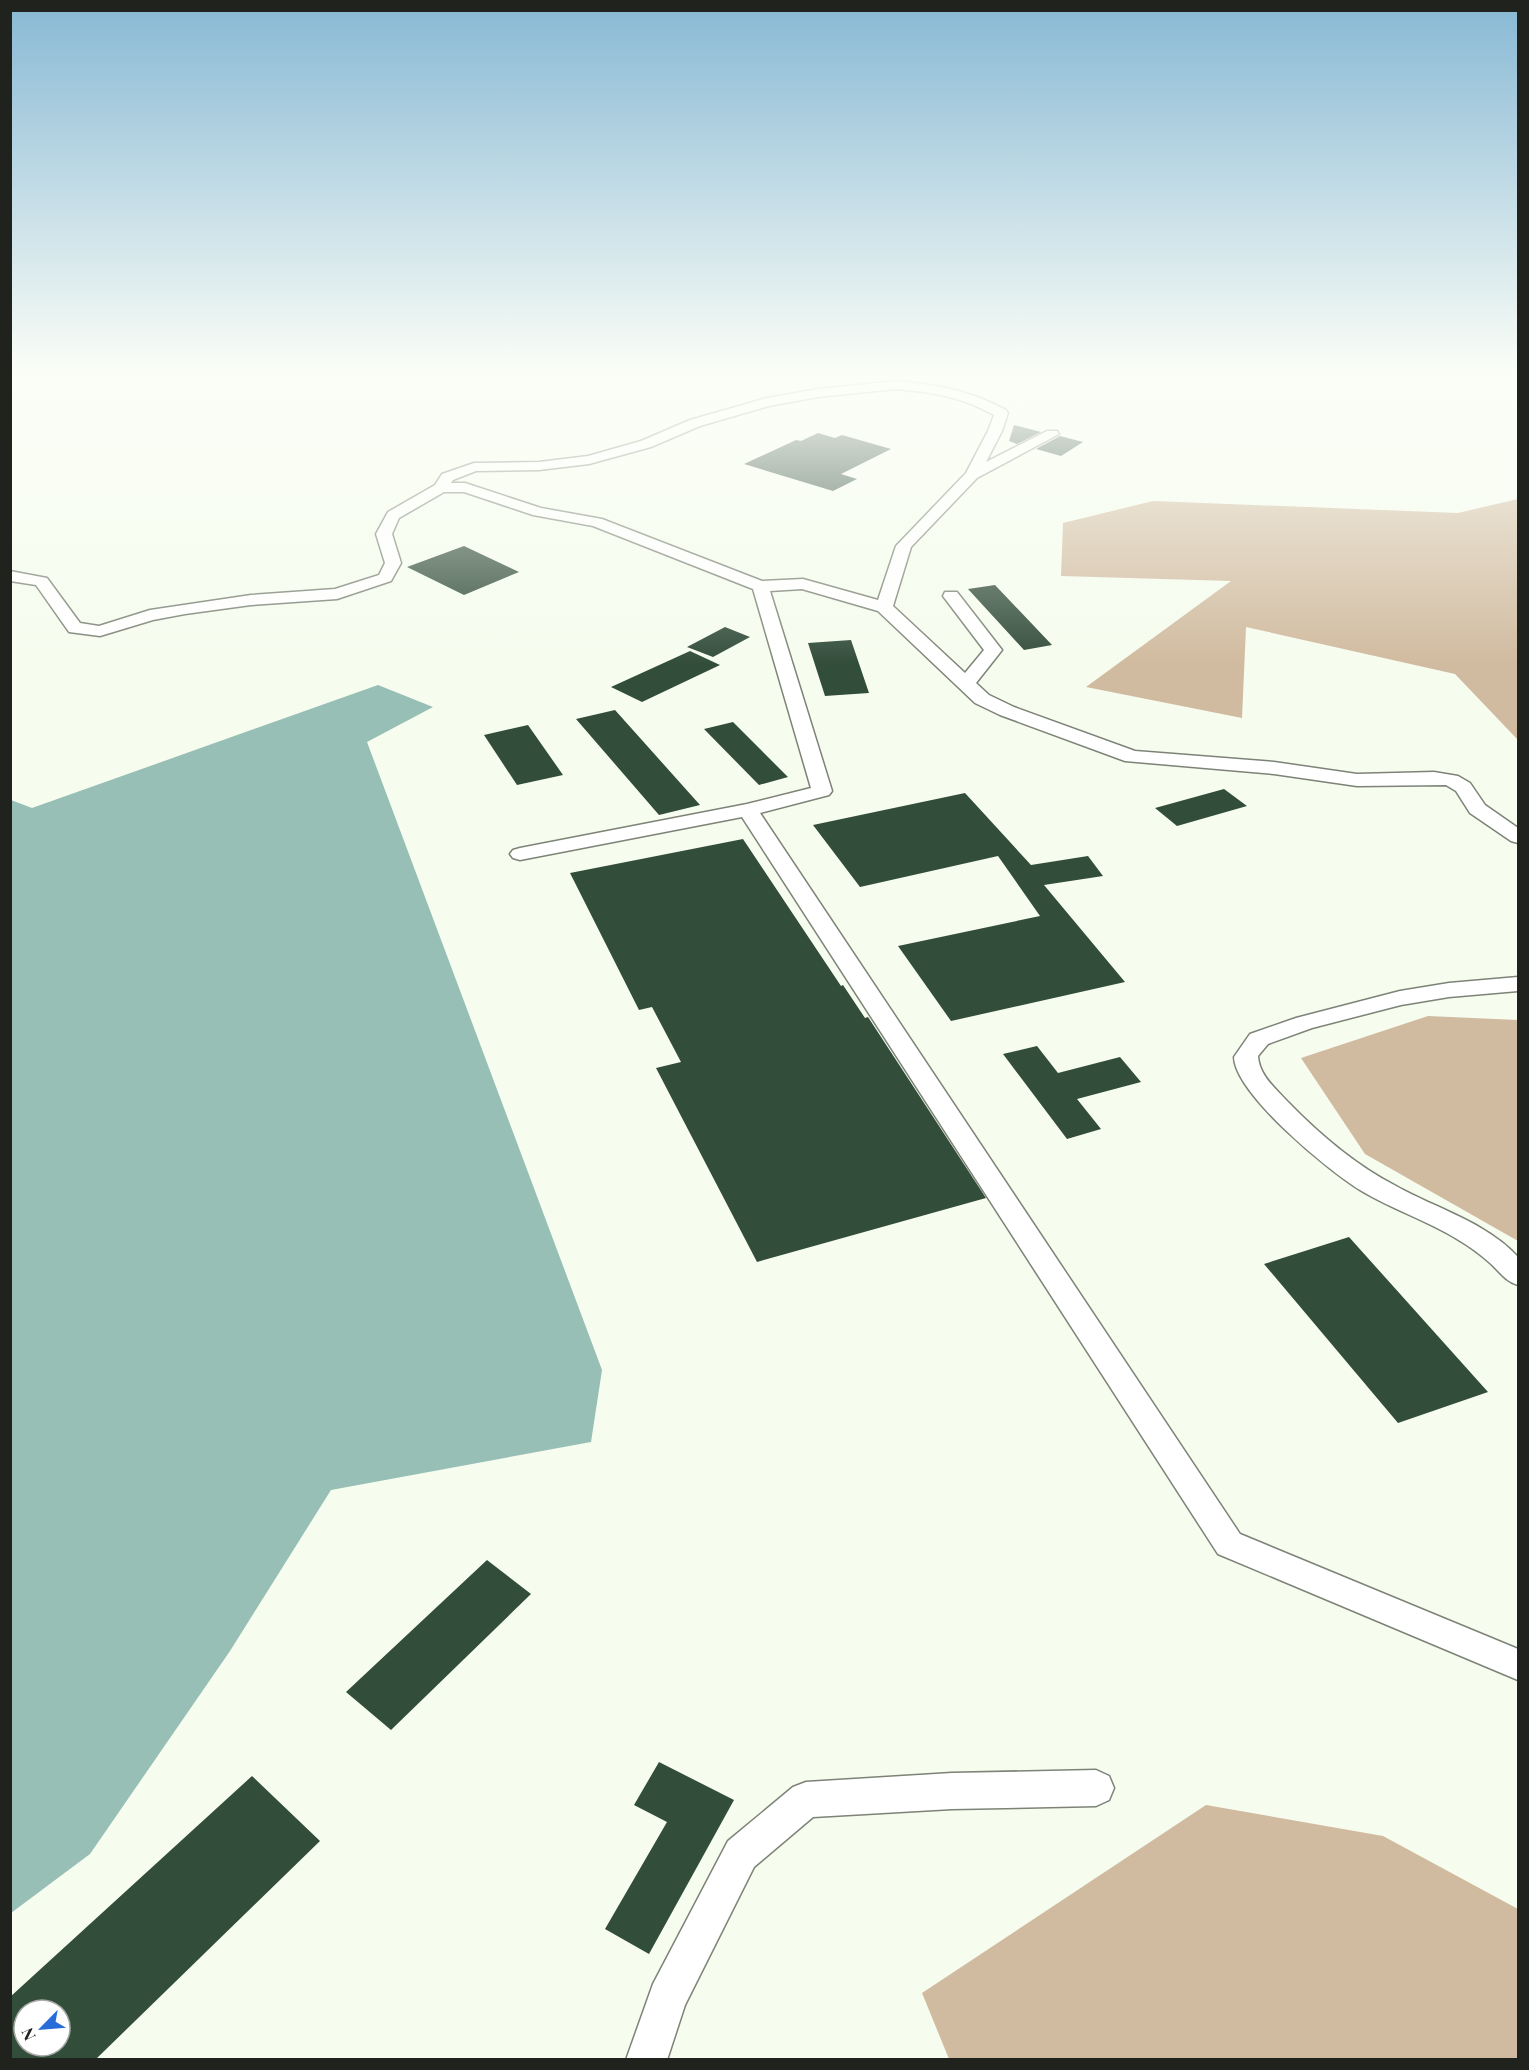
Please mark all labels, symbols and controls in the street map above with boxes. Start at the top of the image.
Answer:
north arrow [12,1998,72,2058]
text: N [16,2024,40,2044]

